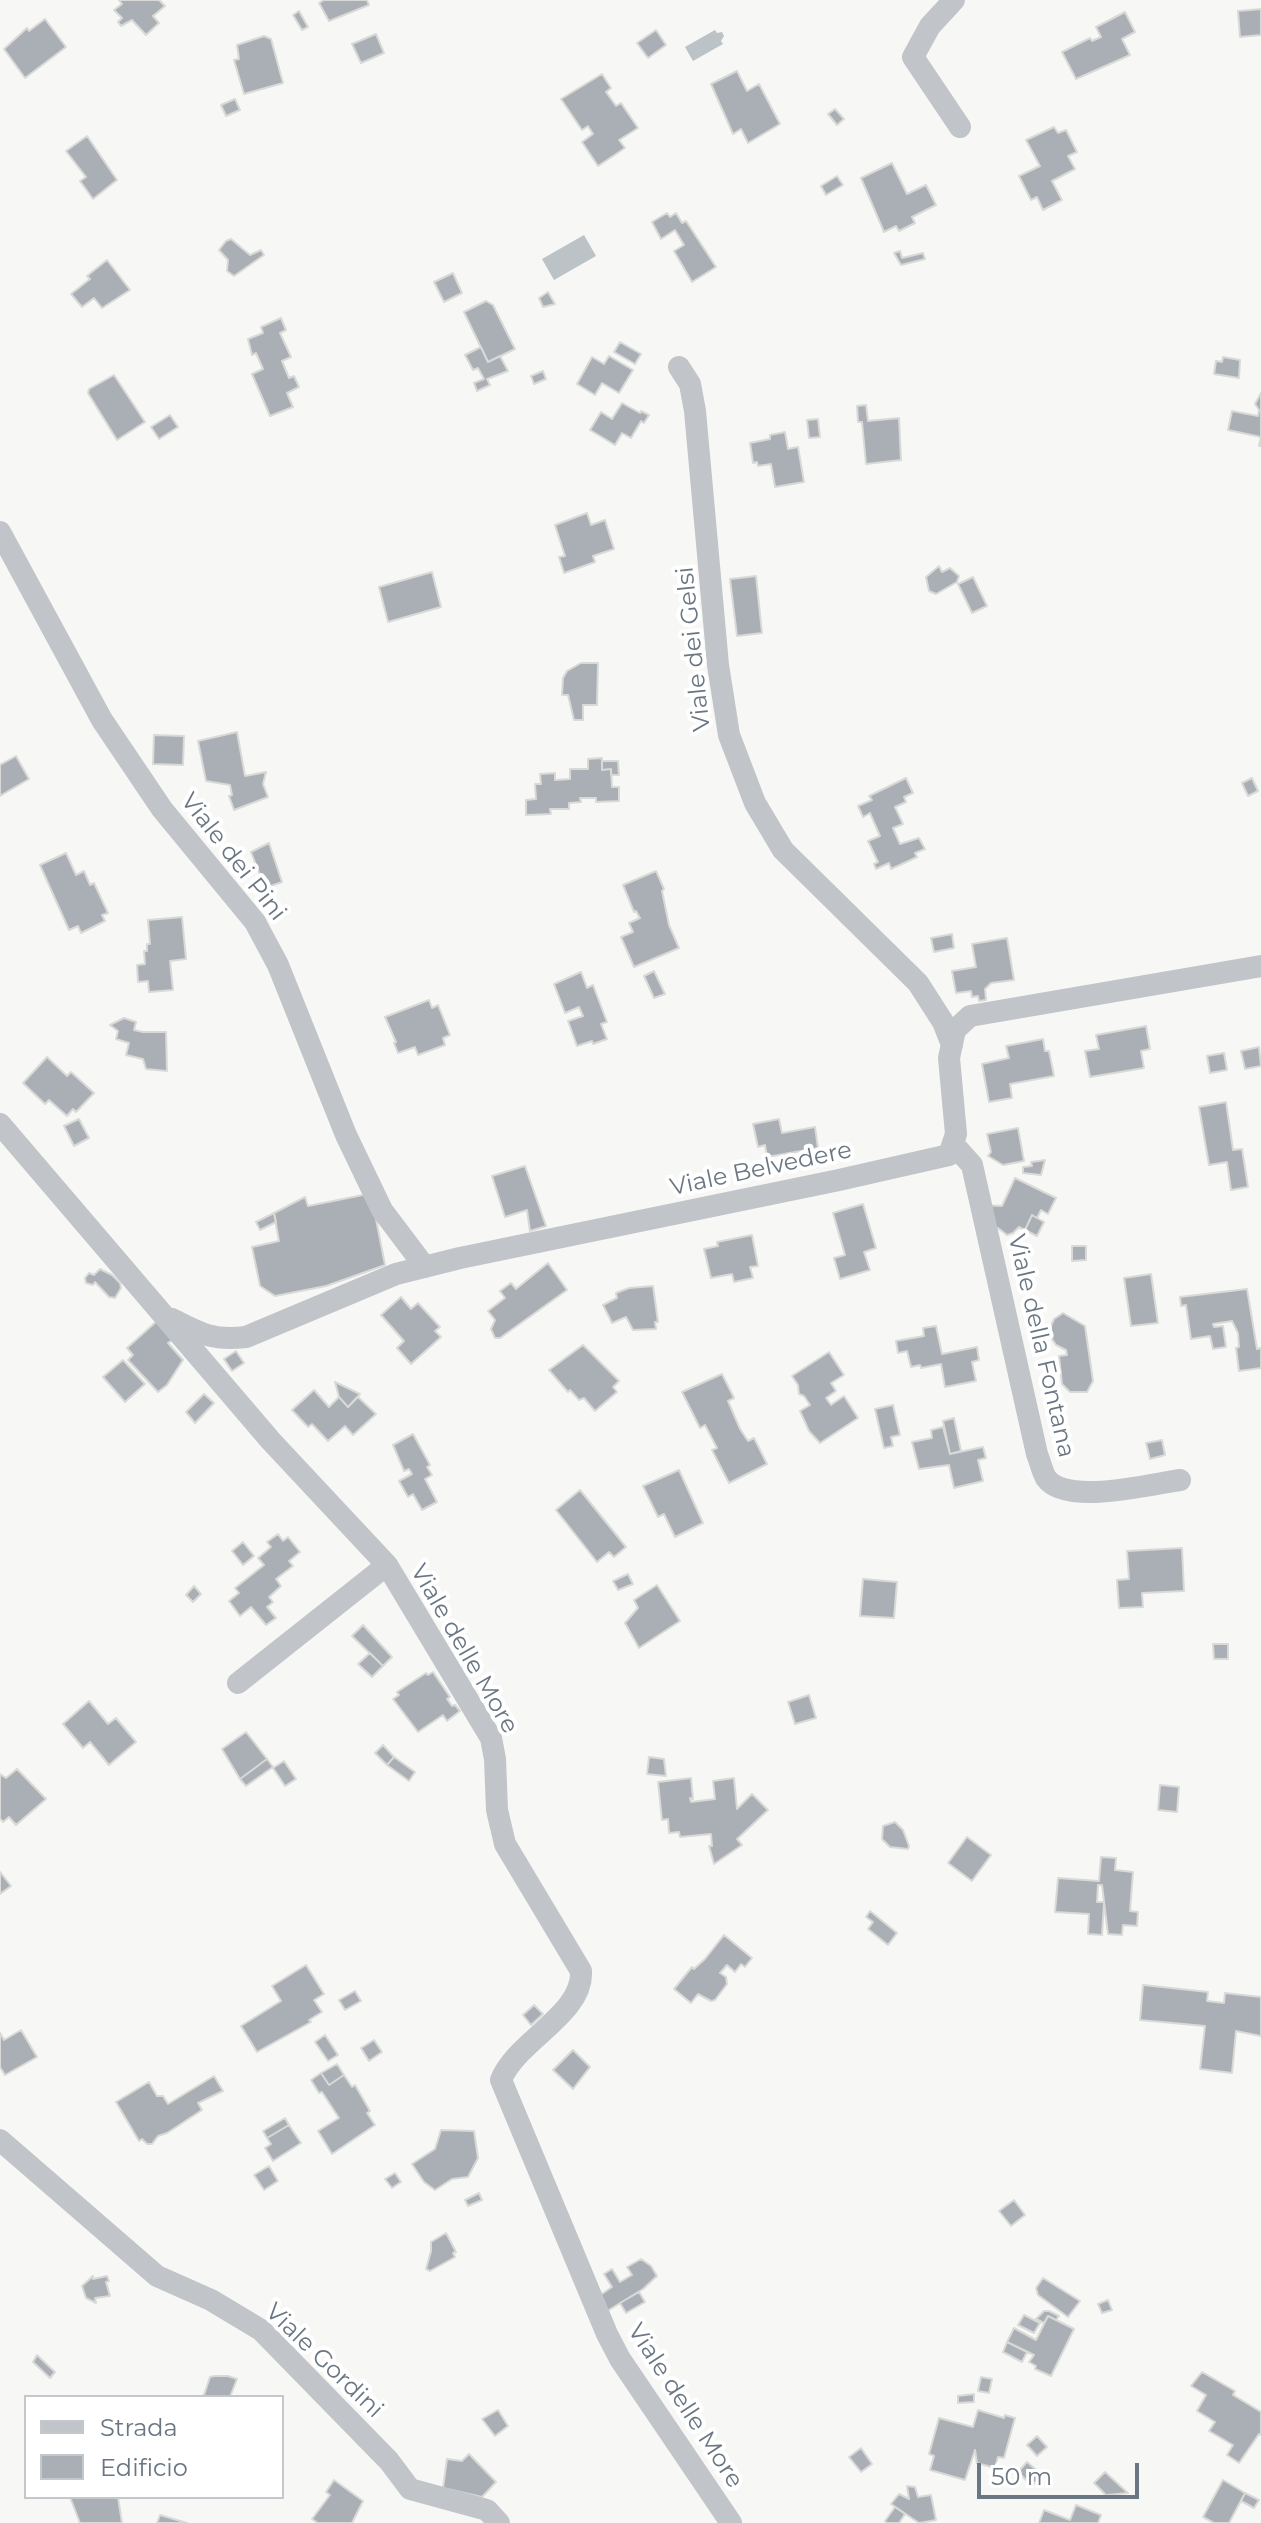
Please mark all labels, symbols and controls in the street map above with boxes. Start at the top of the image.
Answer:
street label: Viale dei Gelsi [671,565,717,733]
street label: Viale dei Pini [174,787,292,927]
street label: Viale Belvedere [668,1136,854,1202]
street label: Viale della Fontana [1001,1232,1081,1460]
street label: Viale delle More [404,1559,524,1739]
street label: Viale Gordini [259,2298,389,2424]
street label: Viale delle More [621,2318,749,2494]
legend [24,2395,284,2499]
text: Strada [100,2413,178,2442]
scale bar [981,2447,1143,2497]
text: Edificio [100,2453,188,2482]
text: 50 m [991,2462,1052,2491]

